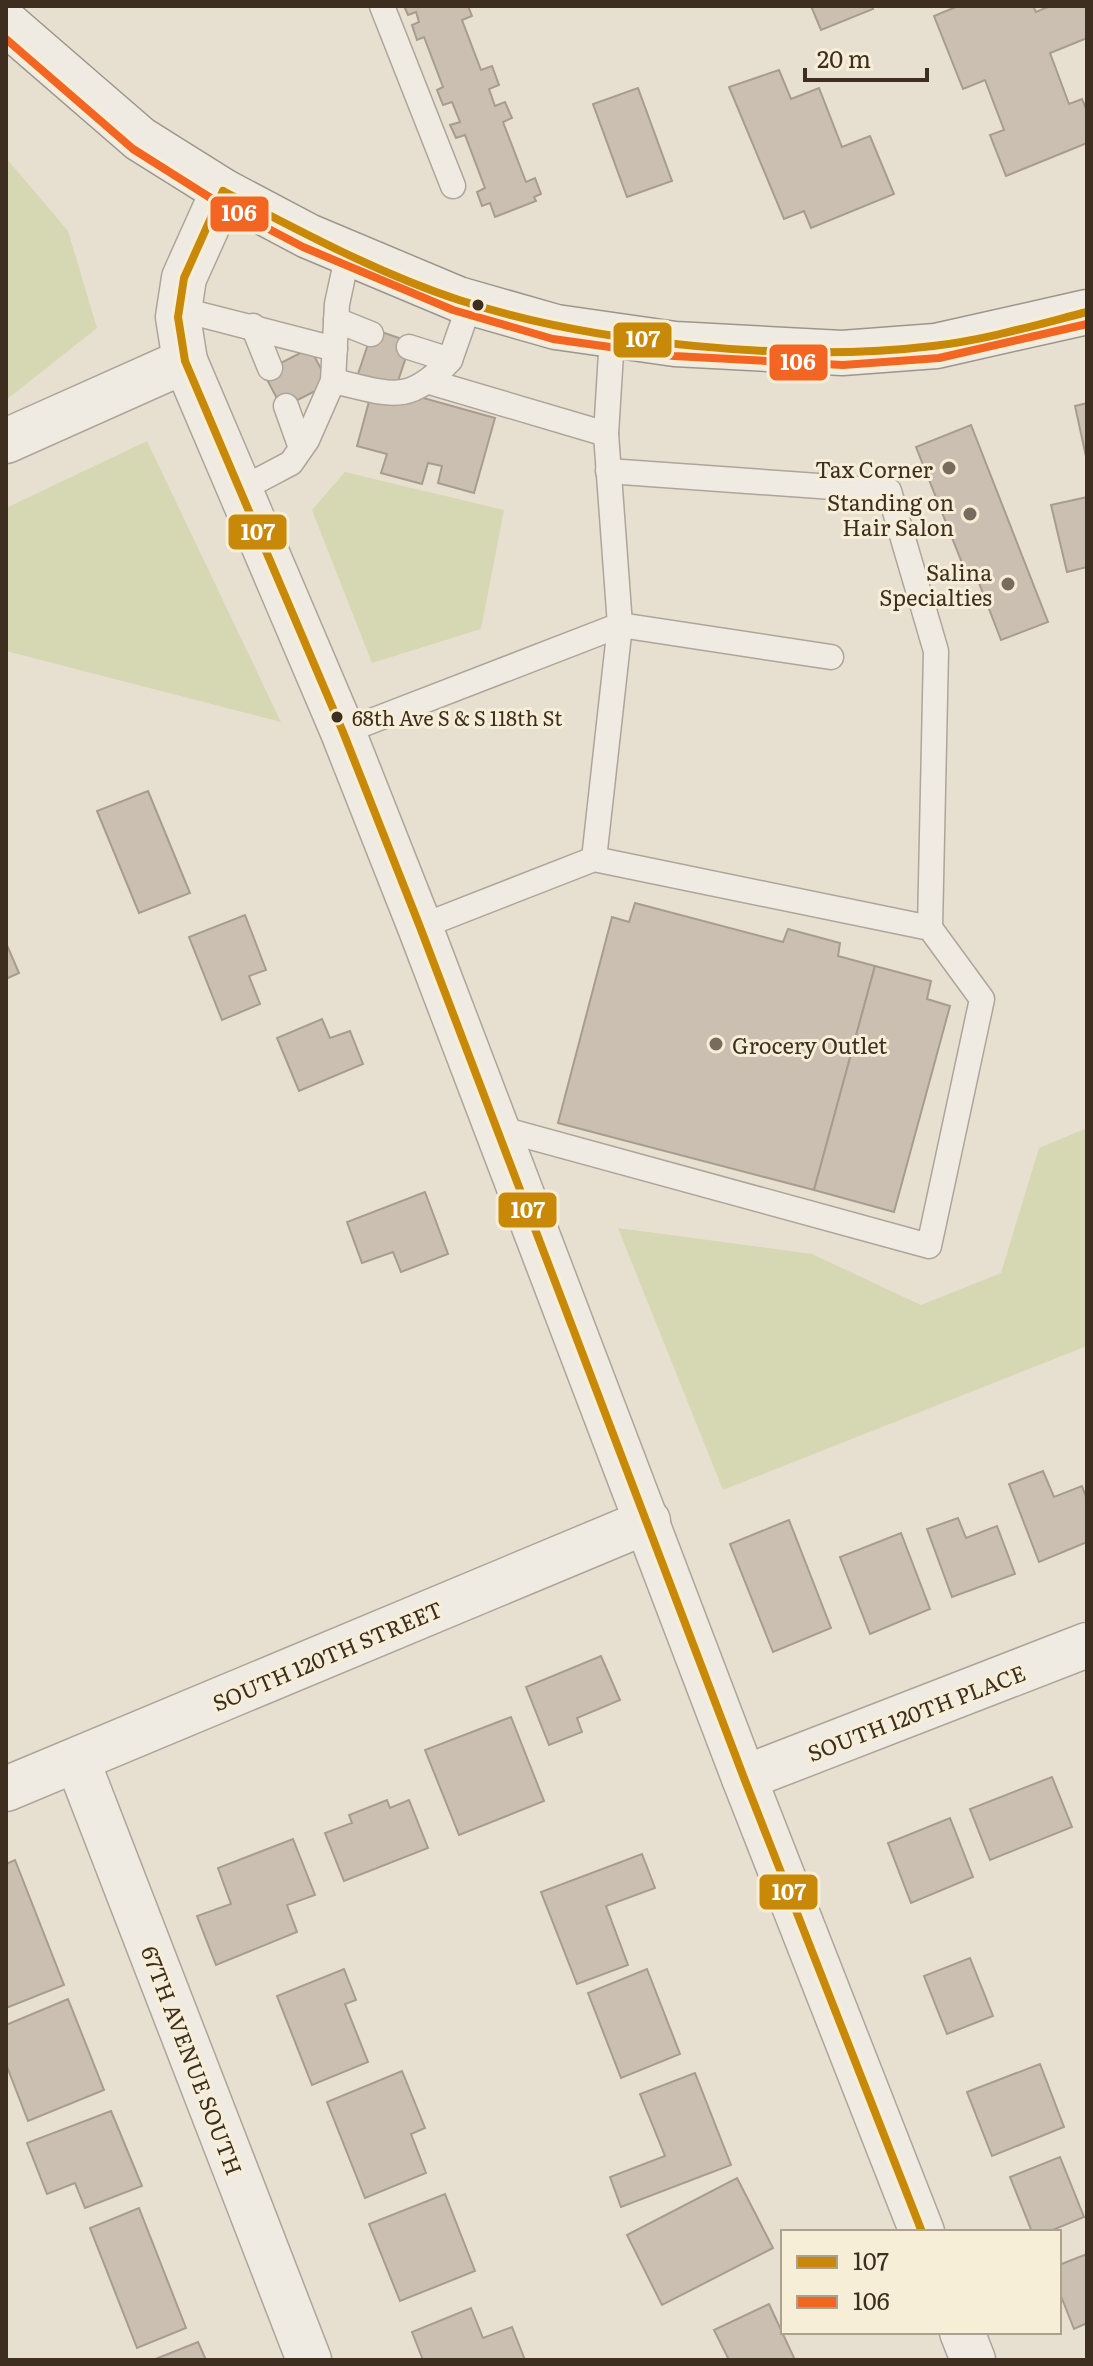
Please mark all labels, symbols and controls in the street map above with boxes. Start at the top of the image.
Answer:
scale bar [805,32,927,82]
text: 20 m [817,40,871,75]
line badge: 106 [209,195,270,233]
text: 106 [221,195,257,228]
unlabelled marker [470,297,486,313]
line badge: 107 [612,321,673,359]
text: 107 [626,321,660,354]
line badge: 106 [768,343,829,382]
text: 106 [780,344,816,377]
place label: Tax Corner [815,452,934,485]
marker: Tax Corner [940,459,958,477]
place label: Standing on Hair Salon [827,485,954,543]
marker: Standing on Hair Salon [961,505,979,523]
line badge: 107 [227,513,288,551]
text: 107 [241,514,275,547]
place label: Salina Specialties [879,555,992,613]
marker: Salina Specialties [999,575,1017,593]
place label: 68th Ave S & S 118th St [352,702,562,732]
marker: 68th Ave S & S 118th St [329,709,345,725]
place label: Grocery Outlet [732,1028,887,1061]
marker: Grocery Outlet [707,1035,725,1053]
line badge: 107 [497,1191,558,1229]
text: 107 [511,1192,545,1225]
street label: SOUTH 120TH STREET [207,1592,447,1718]
street label: SOUTH 120TH PLACE [802,1655,1030,1769]
line badge: 107 [758,1873,819,1911]
text: 107 [772,1874,806,1907]
street label: 67TH AVENUE SOUTH [134,1941,252,2179]
legend [781,2230,1061,2334]
text: 107 [853,2242,889,2277]
text: 106 [853,2282,890,2317]

